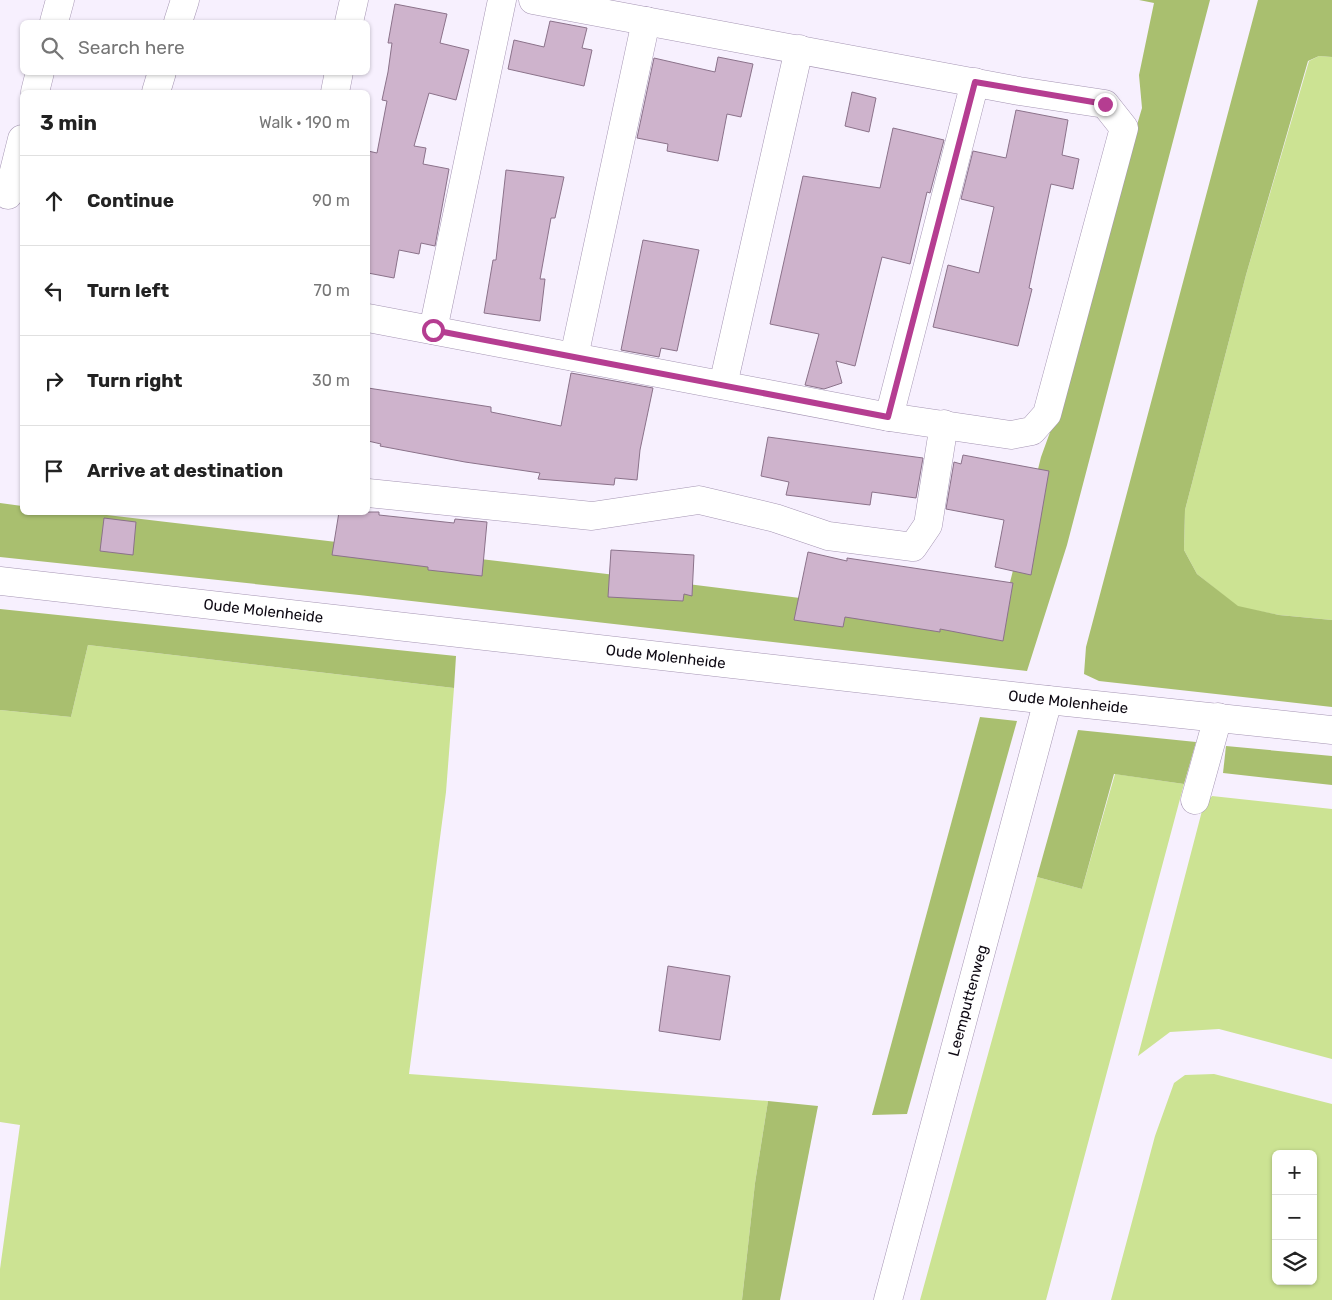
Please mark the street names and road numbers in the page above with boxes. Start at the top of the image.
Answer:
street label: Oude Molenheide [202,595,324,627]
street label: Oude Molenheide [605,641,727,672]
street label: Oude Molenheide [1007,687,1129,717]
street label: Leemputtenweg [944,943,991,1058]

